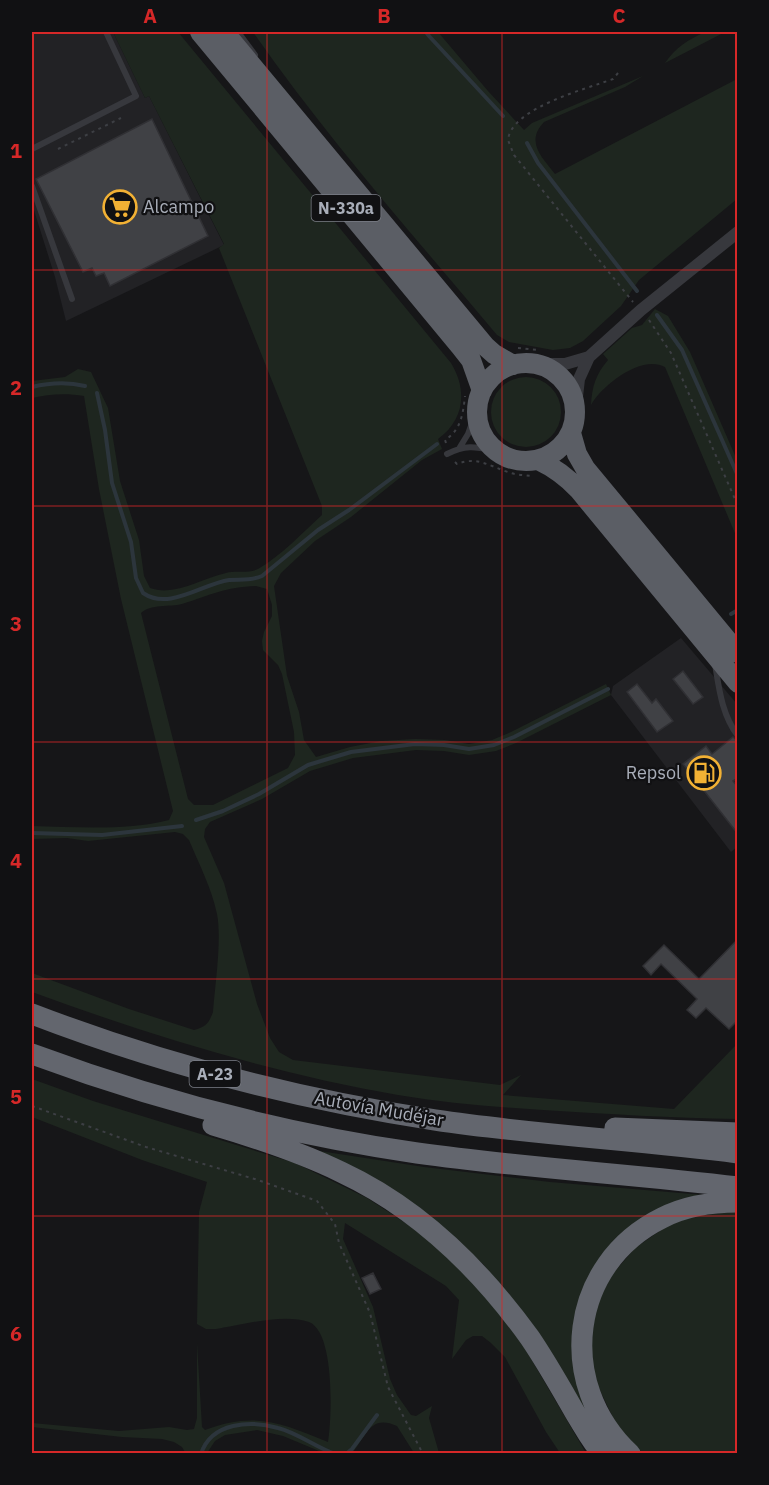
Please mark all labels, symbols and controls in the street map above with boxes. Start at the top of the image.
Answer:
text: A [143,2,157,29]
text: B [377,2,391,29]
text: C [612,2,626,29]
text: 1 [10,137,22,164]
supermarket icon: Alcampo [102,189,138,225]
place label: Alcampo [143,195,214,218]
road number: N-330a [312,195,380,221]
text: 2 [10,374,22,401]
text: 3 [10,610,22,637]
fuel station icon: Repsol [686,755,722,791]
place label: Repsol [626,761,681,784]
text: 4 [10,847,22,874]
road number: A-23 [190,1061,240,1087]
text: 5 [10,1083,22,1110]
street label: Autovía Mudéjar [313,1086,446,1131]
text: 6 [10,1320,22,1347]

